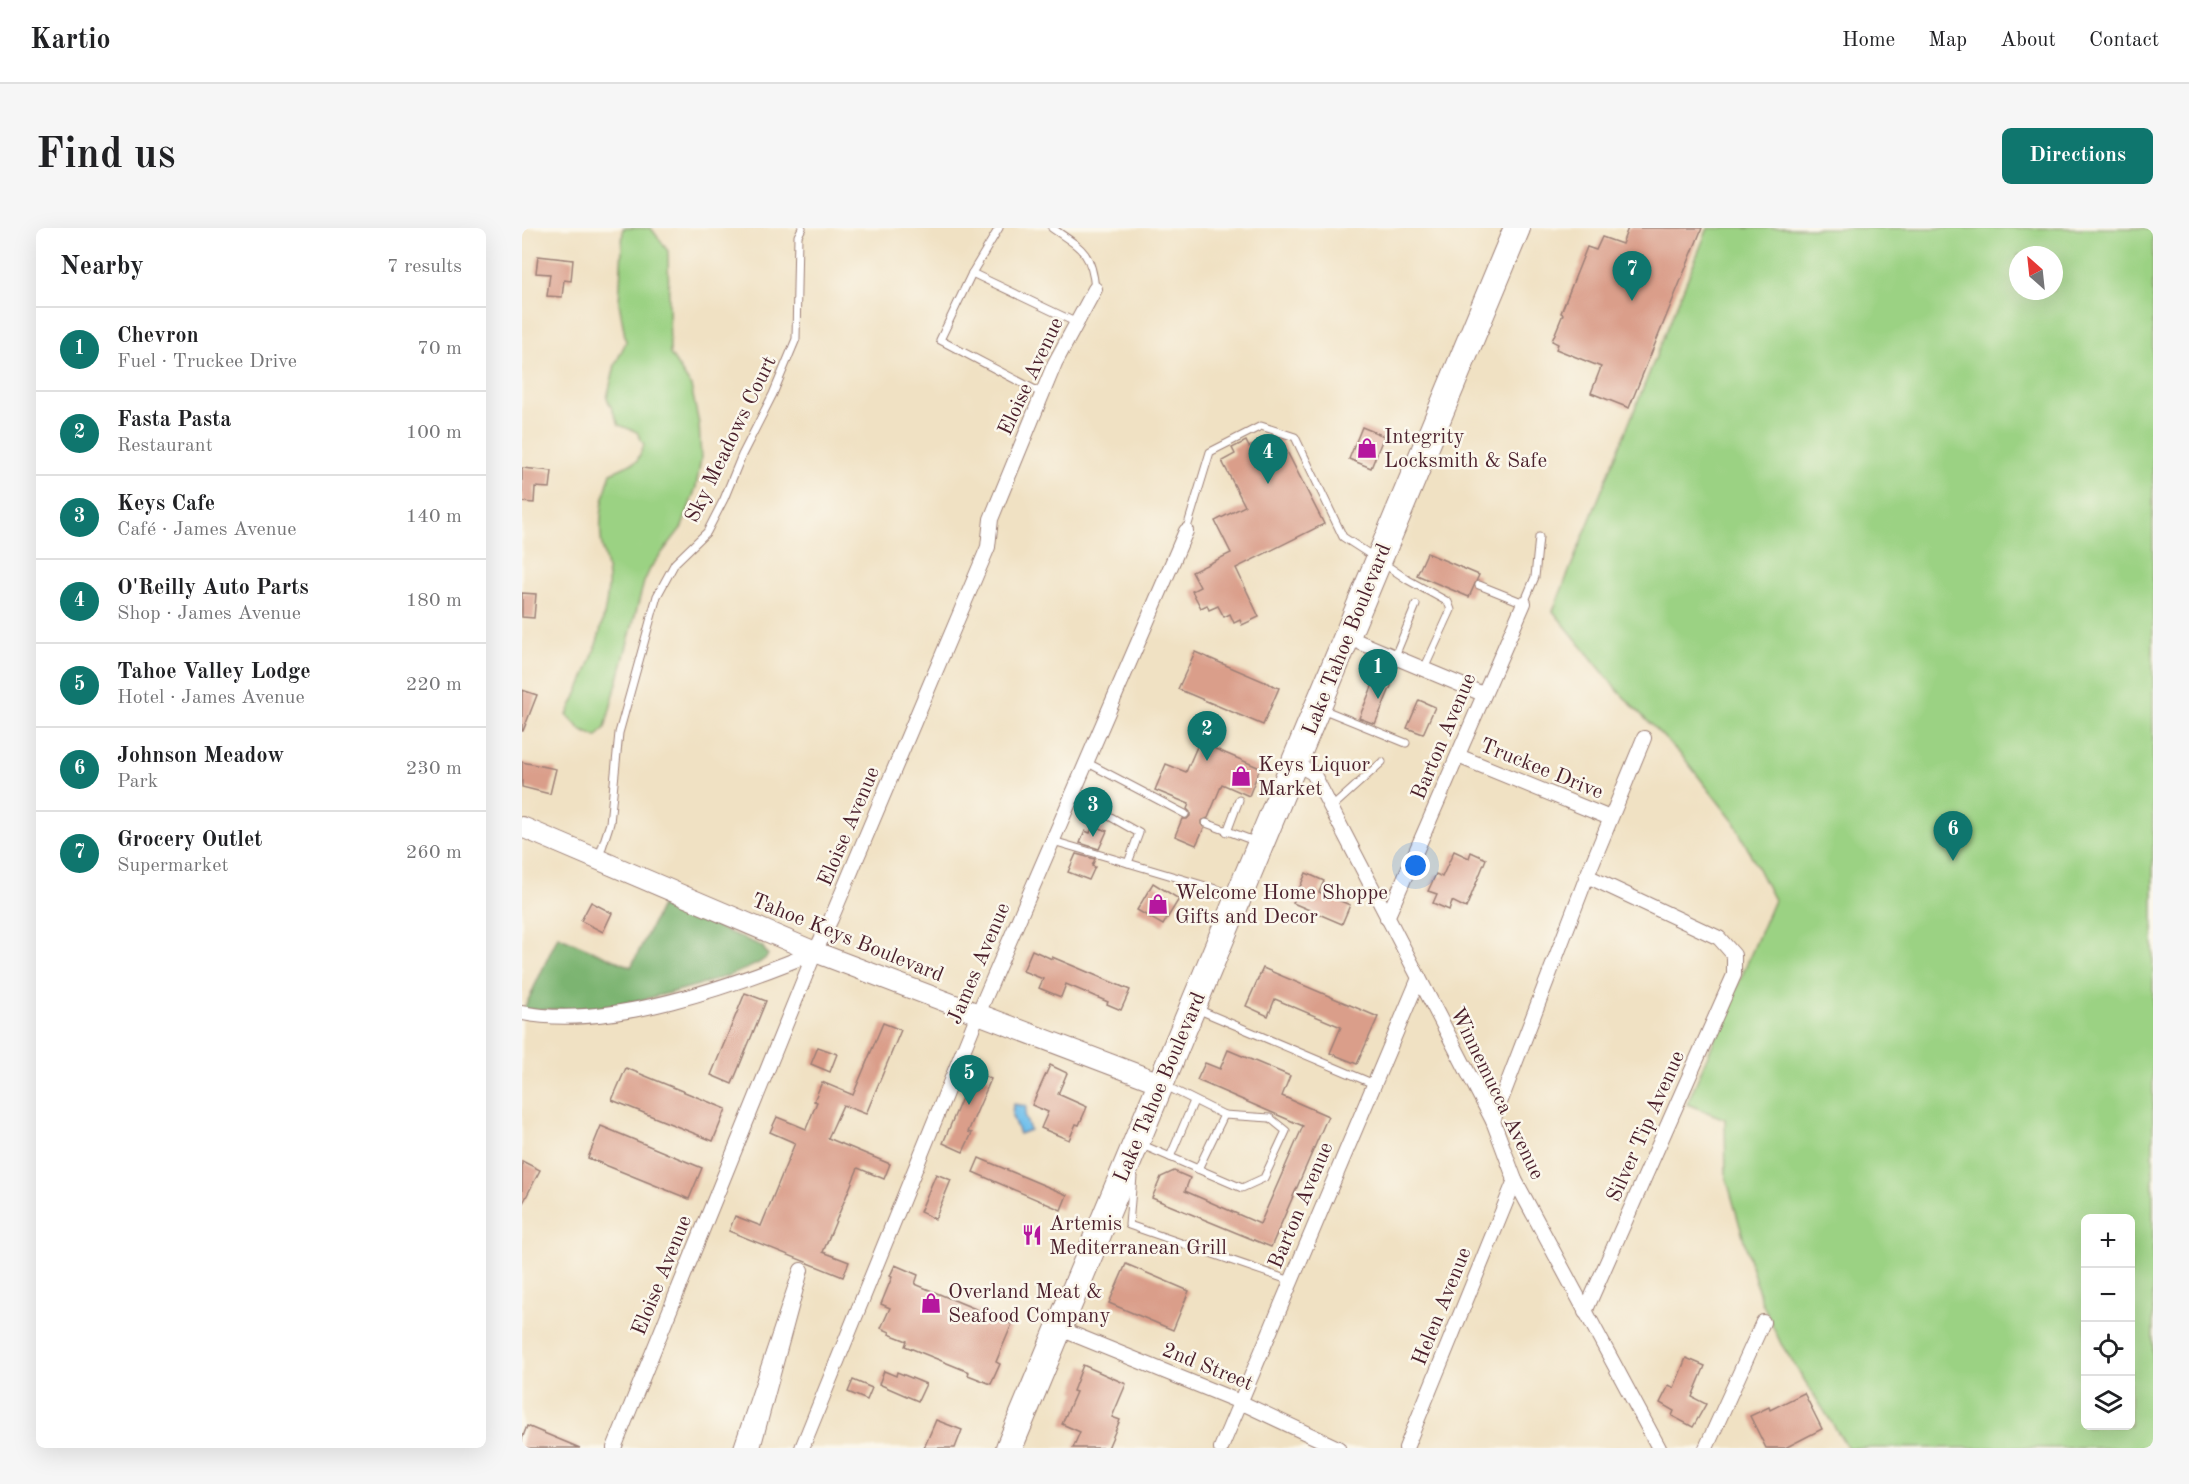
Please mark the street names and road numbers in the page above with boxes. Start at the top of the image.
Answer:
street label: Eloise Avenue [995,314,1068,439]
street label: Sky Meadows Court [682,353,781,526]
street label: Lake Tahoe Boulevard [1299,541,1395,738]
street label: Barton Avenue [1408,670,1480,803]
street label: Truckee Drive [1477,735,1606,804]
street label: Eloise Avenue [815,764,884,889]
street label: Tahoe Keys Boulevard [748,890,947,987]
street label: James Avenue [944,900,1014,1027]
street label: Lake Tahoe Boulevard [1111,989,1210,1186]
street label: Winnemucca Avenue [1446,1004,1547,1183]
street label: Silver Tip Avenue [1604,1048,1689,1205]
street label: Barton Avenue [1265,1139,1337,1272]
street label: Eloise Avenue [629,1212,696,1339]
street label: Helen Avenue [1409,1244,1476,1369]
street label: 2nd Street [1159,1340,1256,1395]

